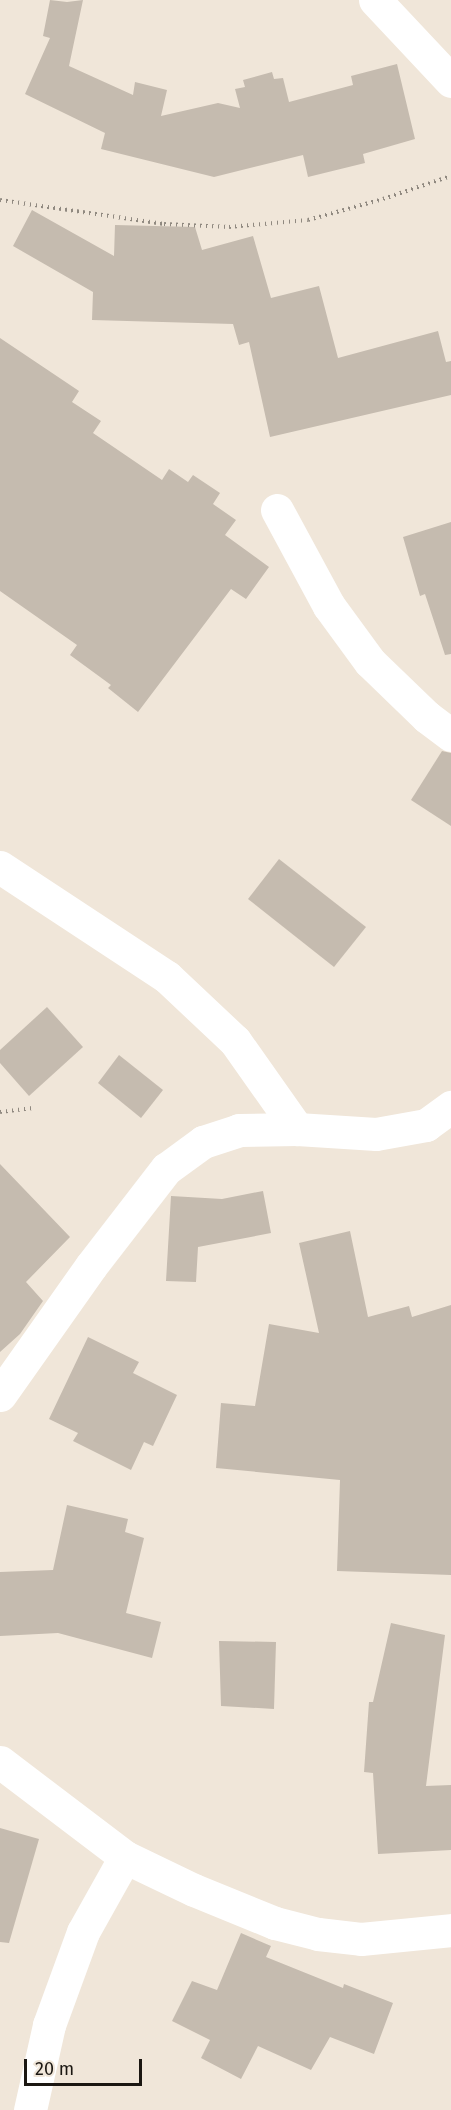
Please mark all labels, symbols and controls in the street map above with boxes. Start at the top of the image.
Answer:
scale bar [27,2047,146,2085]
text: 20 m [35,2058,74,2080]

